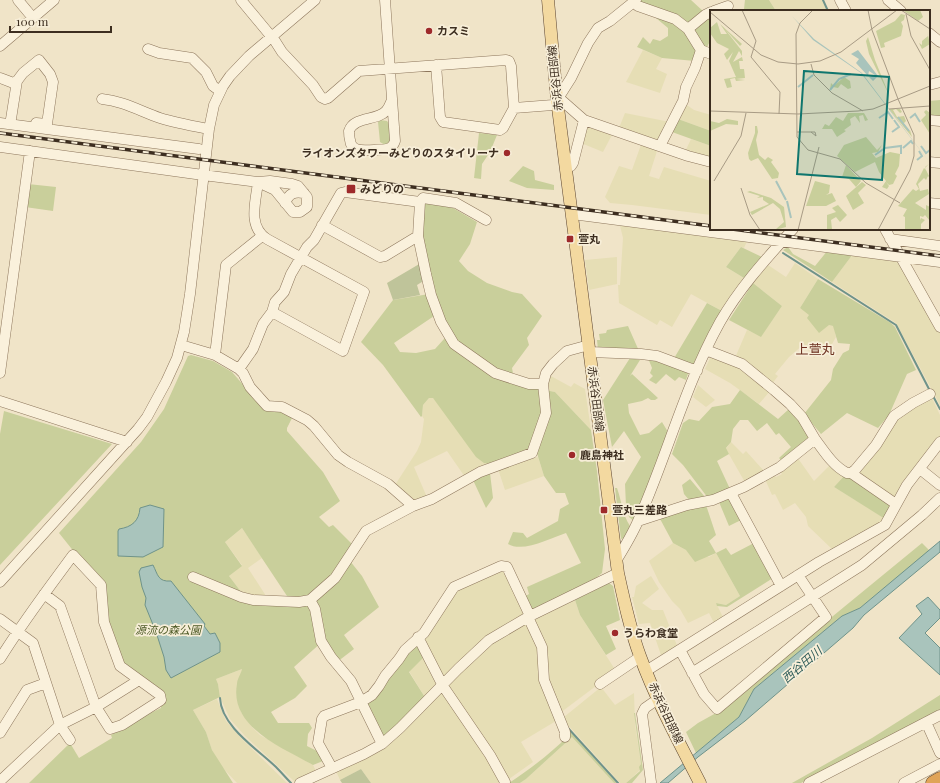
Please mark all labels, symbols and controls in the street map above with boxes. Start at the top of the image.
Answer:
scale bar [10,8,111,34]
inset map [710,10,930,230]
text: 100 m [16,13,49,29]
place label: カスミ [437,23,470,38]
marker: カスミ [424,26,434,36]
street label: 赤浜谷田部線 [544,44,565,112]
place label: ライオンズタワーみどりのスタイリーナ [301,145,499,160]
marker: ライオンズタワーみどりのスタイリーナ [502,148,512,158]
place label: みどりの [360,181,404,196]
marker: みどりの [345,183,357,195]
place label: 萱丸 [578,231,600,246]
marker: 萱丸 [565,234,575,244]
district label: 上萱丸 [795,340,835,357]
street label: 赤浜谷田部線 [585,365,608,433]
place label: 鹿島神社 [580,447,624,462]
marker: 鹿島神社 [567,450,577,460]
place label: 萱丸三差路 [612,502,668,517]
marker: 萱丸三差路 [599,505,609,515]
park label: 源流の森公園 [135,622,203,637]
place label: うらわ食堂 [623,625,678,640]
marker: うらわ食堂 [610,628,620,638]
water label: 西谷田川 [778,641,826,686]
street label: 赤浜谷田部線 [646,680,687,746]

